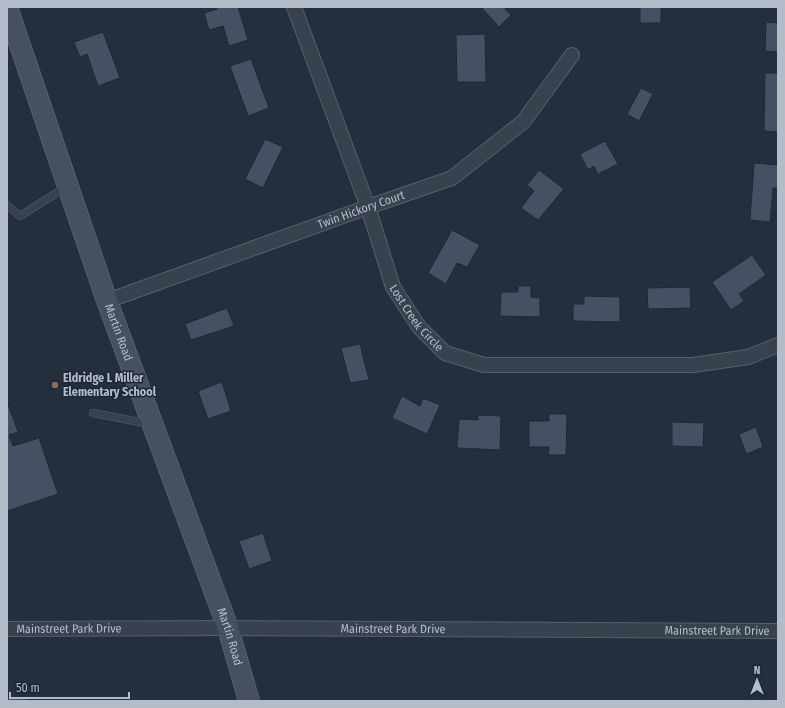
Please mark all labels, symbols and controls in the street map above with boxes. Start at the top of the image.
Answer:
street label: Twin Hickory Court [316,188,407,232]
street label: Lost Creek Circle [386,282,446,354]
street label: Martin Road [102,302,136,363]
place label: Eldridge L Miller Elementary School [63,371,157,399]
marker: Eldridge L Miller Elementary School [50,380,60,390]
street label: Martin Road [214,606,245,667]
street label: Mainstreet Park Drive [16,621,122,636]
street label: Mainstreet Park Drive [340,622,446,636]
street label: Mainstreet Park Drive [664,623,770,638]
north arrow [737,660,777,700]
text: N [754,664,760,677]
scale bar [10,674,129,700]
text: 50 m [16,681,40,695]

